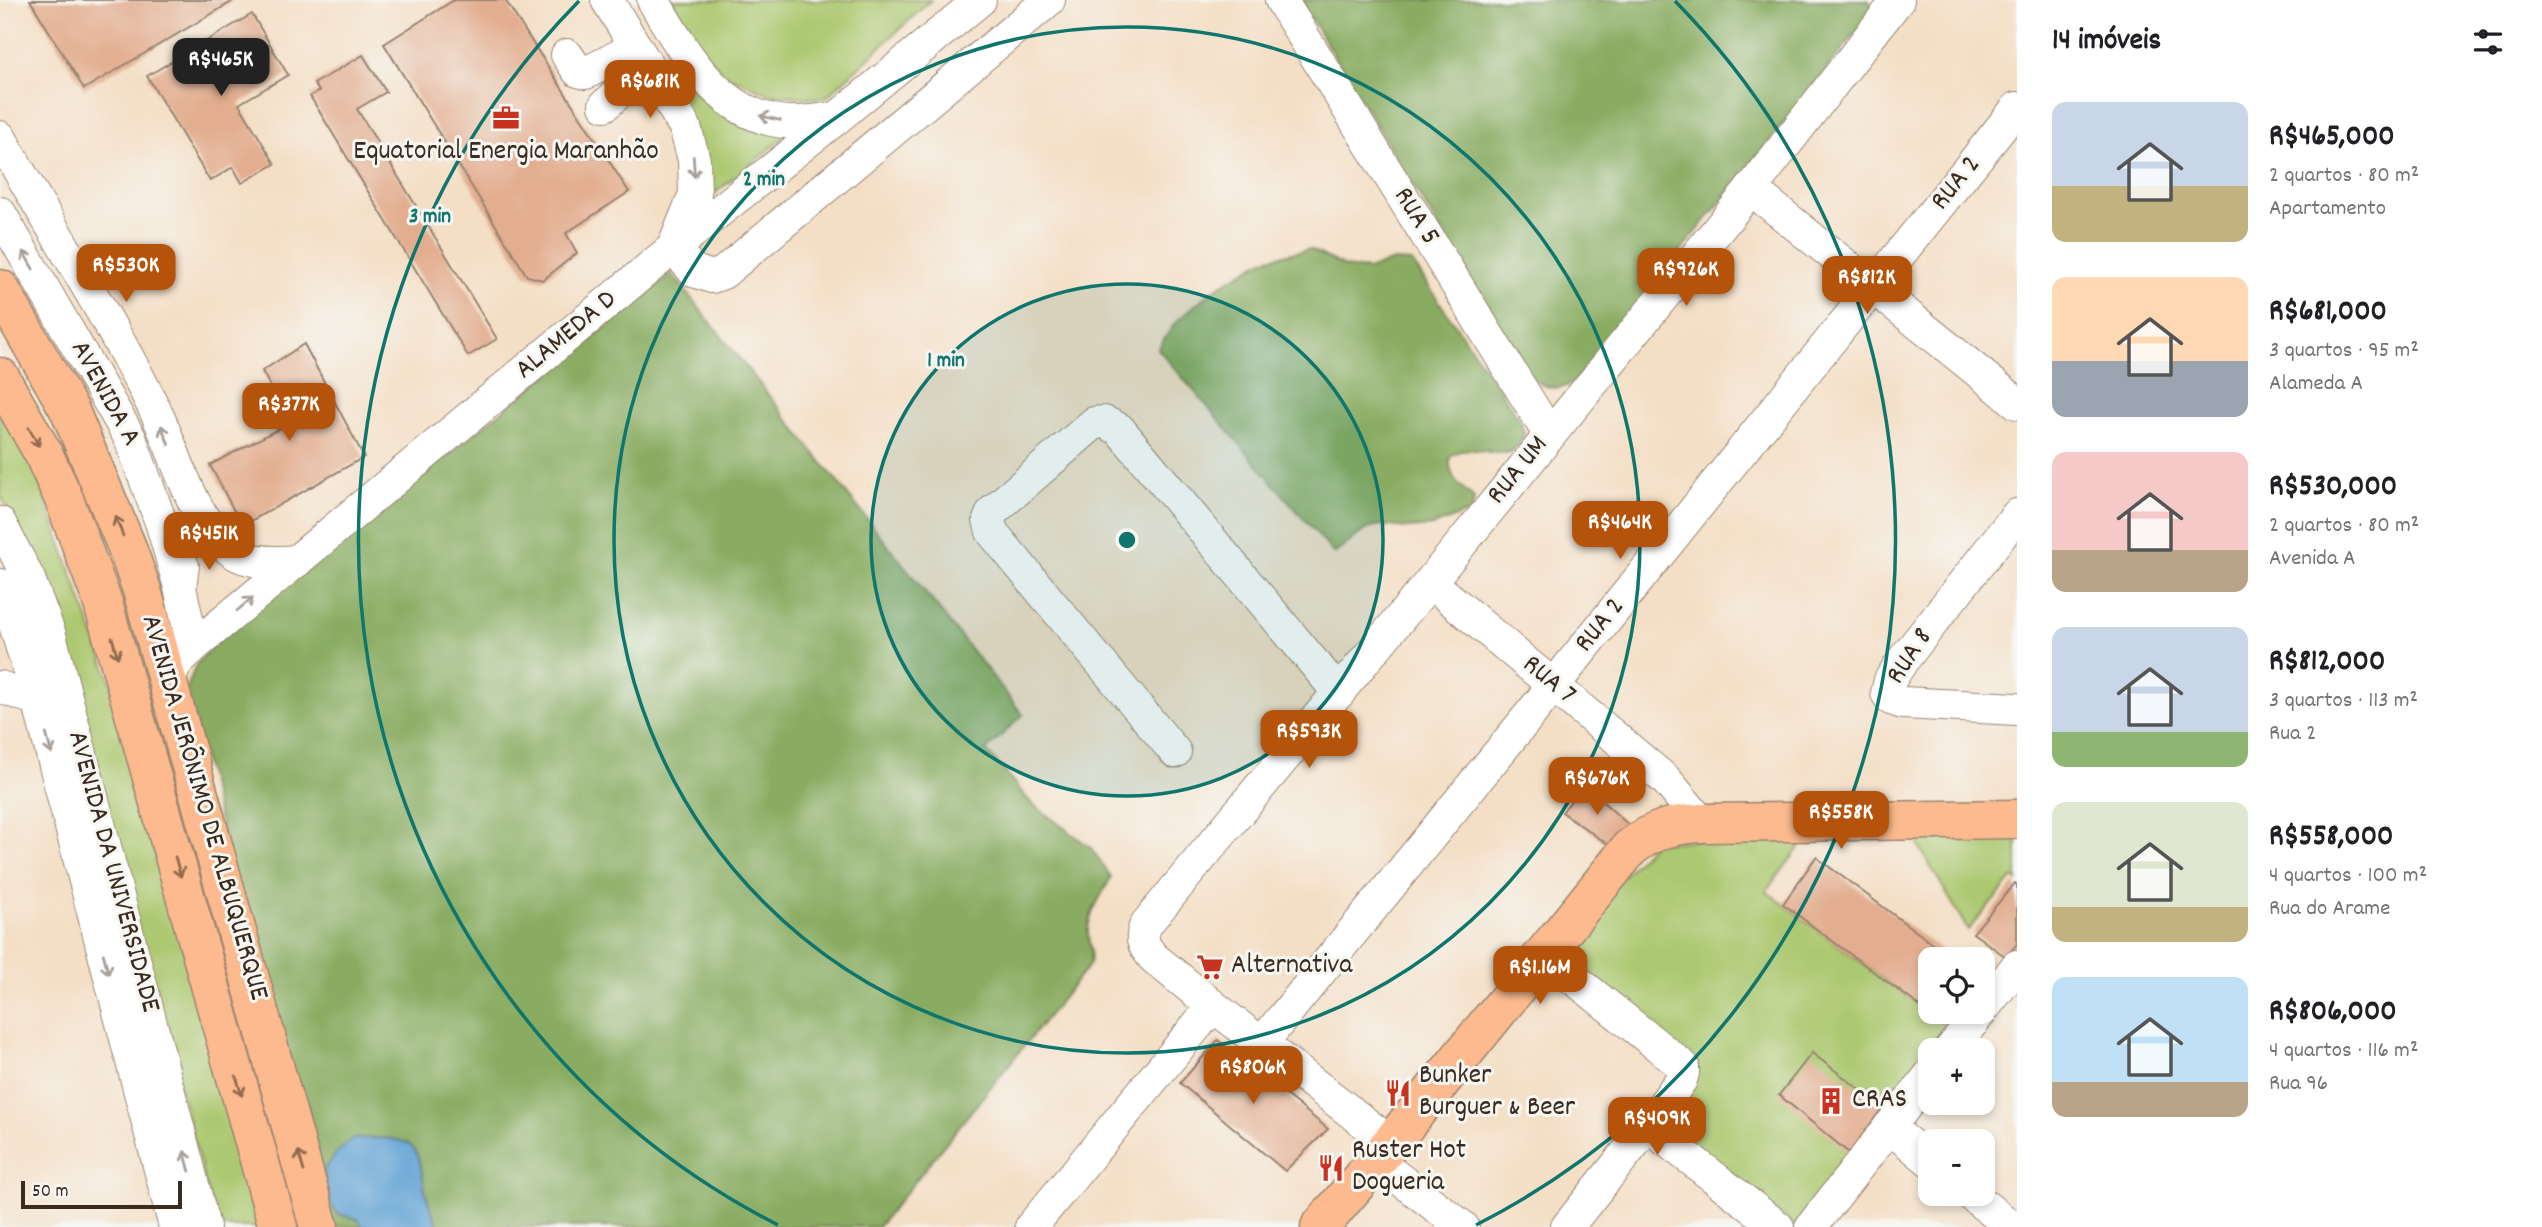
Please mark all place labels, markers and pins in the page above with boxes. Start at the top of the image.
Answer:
pin: R$465K [164,38,278,98]
pin: R$681K [593,60,707,120]
office icon: Equatorial Energia Maranhão [491,103,521,133]
place label: Equatorial Energia Maranhão [353,133,659,173]
pin: R$530K [69,244,183,304]
pin: R$926K [1629,248,1743,308]
pin: R$812K [1810,256,1924,316]
pin: R$377K [232,384,346,443]
pin: R$464K [1563,502,1677,561]
pin: R$451K [152,512,266,572]
centre of rings [1115,528,1139,552]
pin: R$593K [1252,710,1366,770]
pin: R$676K [1540,758,1654,817]
pin: R$558K [1784,792,1898,851]
pin: R$1.16M [1475,946,1605,1006]
place label: Alternativa [1231,947,1353,987]
supermarket icon: Alternativa [1195,952,1225,982]
pin: R$806K [1196,1046,1310,1106]
place label: Bunker Burguer & Beer [1419,1057,1576,1129]
restaurant icon: Bunker Burguer & Beer [1383,1078,1413,1108]
place label: CRAS [1852,1081,1907,1121]
building icon: CRAS [1816,1086,1846,1116]
pin: R$409K [1600,1098,1714,1157]
place label: Ruster Hot Dogueria [1352,1132,1466,1204]
restaurant icon: Ruster Hot Dogueria [1316,1153,1346,1183]

